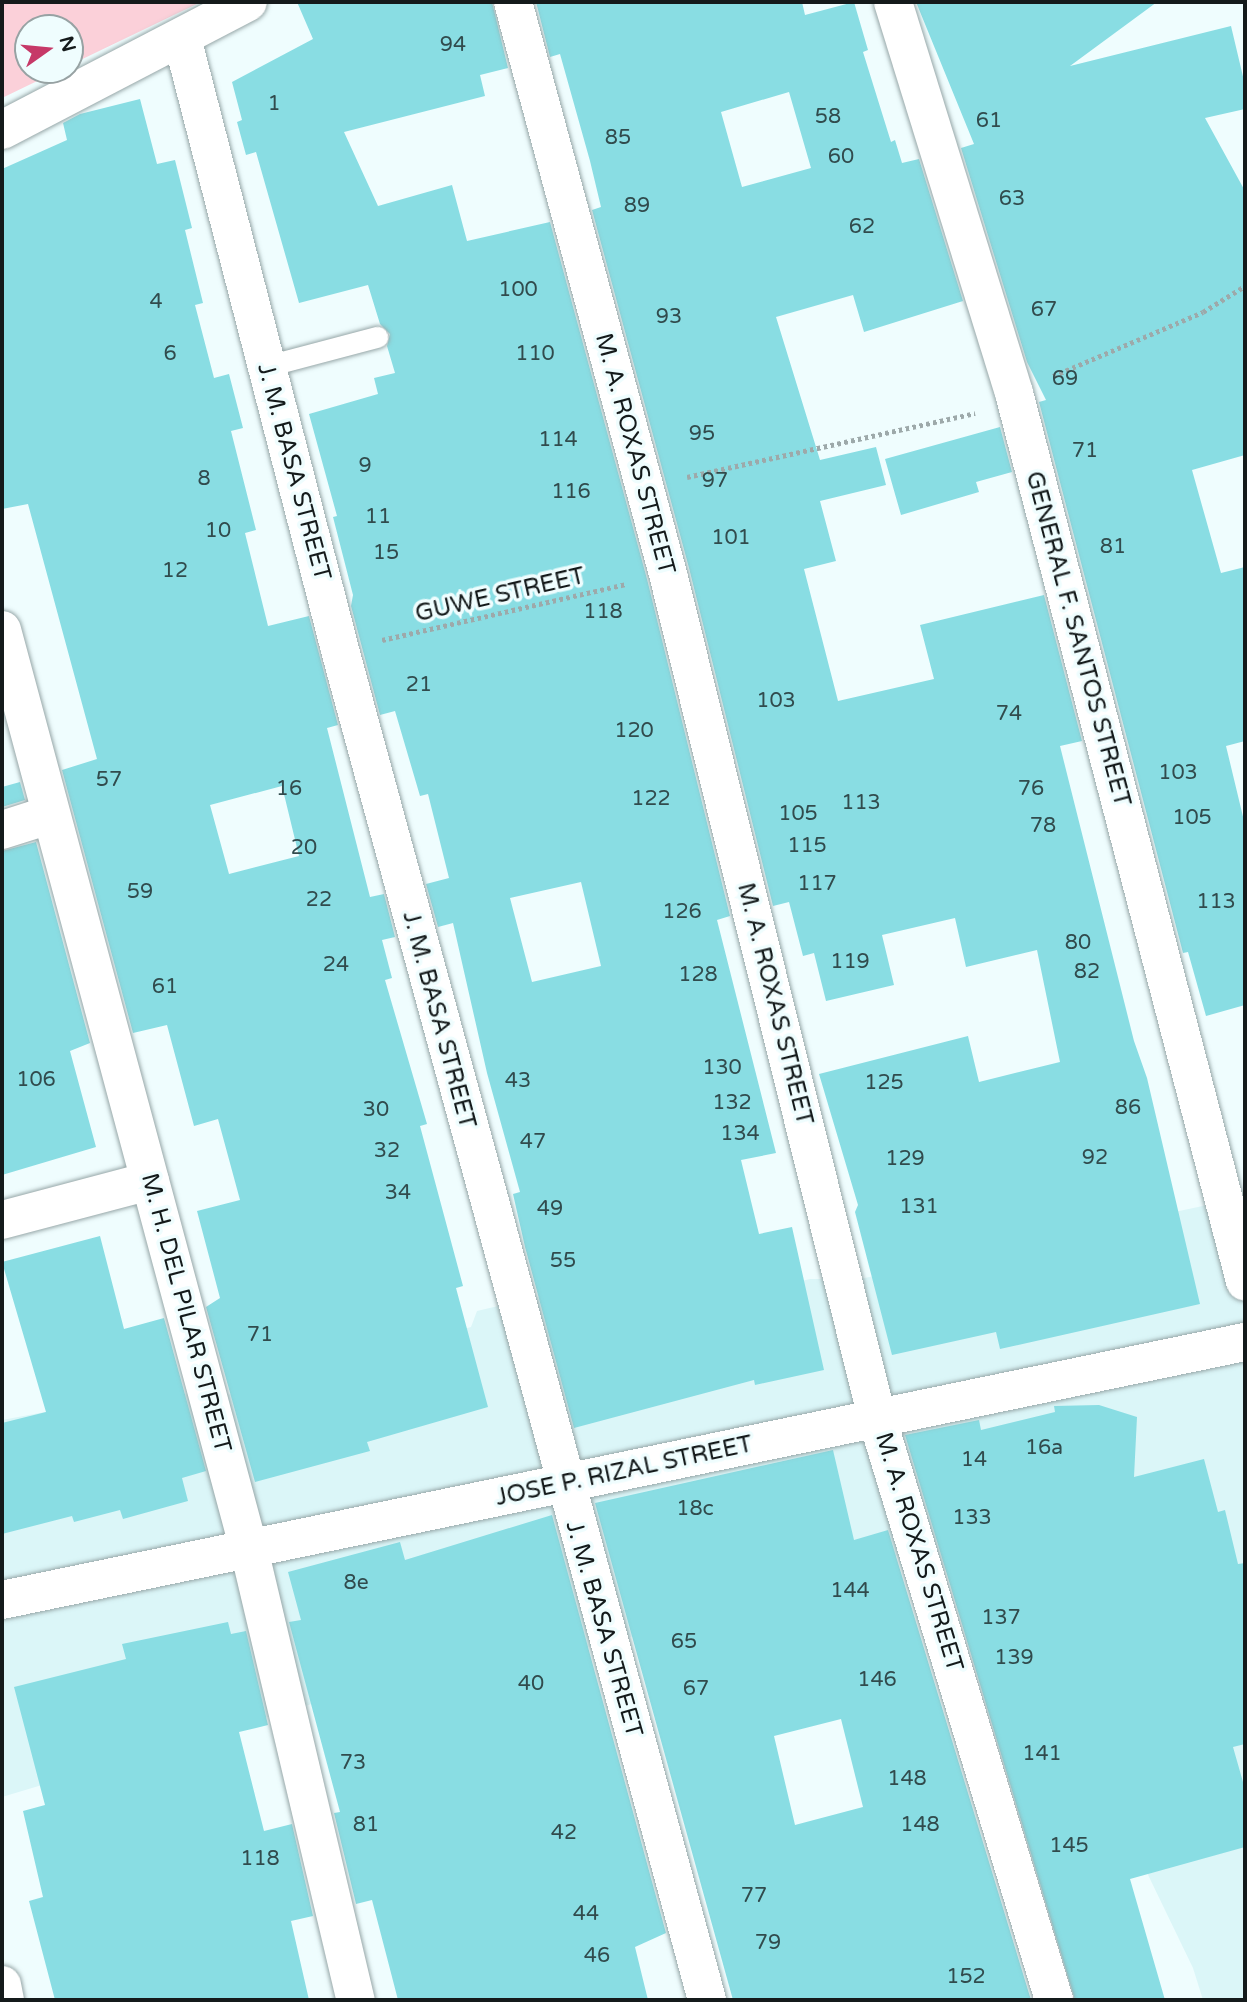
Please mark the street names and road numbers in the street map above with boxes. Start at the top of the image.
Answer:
street label: M. A. ROXAS STREET [589,330,681,578]
street label: J. M. BASA STREET [251,360,337,584]
street label: GENERAL F. SANTOS STREET [1019,468,1137,810]
street label: GUWE STREET [412,562,588,628]
street label: M. A. ROXAS STREET [731,880,819,1128]
street label: J. M. BASA STREET [396,908,482,1132]
street label: M. H. DEL PILAR STREET [135,1170,237,1456]
street label: M. A. ROXAS STREET [869,1429,969,1675]
street label: JOSE P. RIZAL STREET [493,1430,755,1512]
street label: J. M. BASA STREET [559,1518,649,1740]

